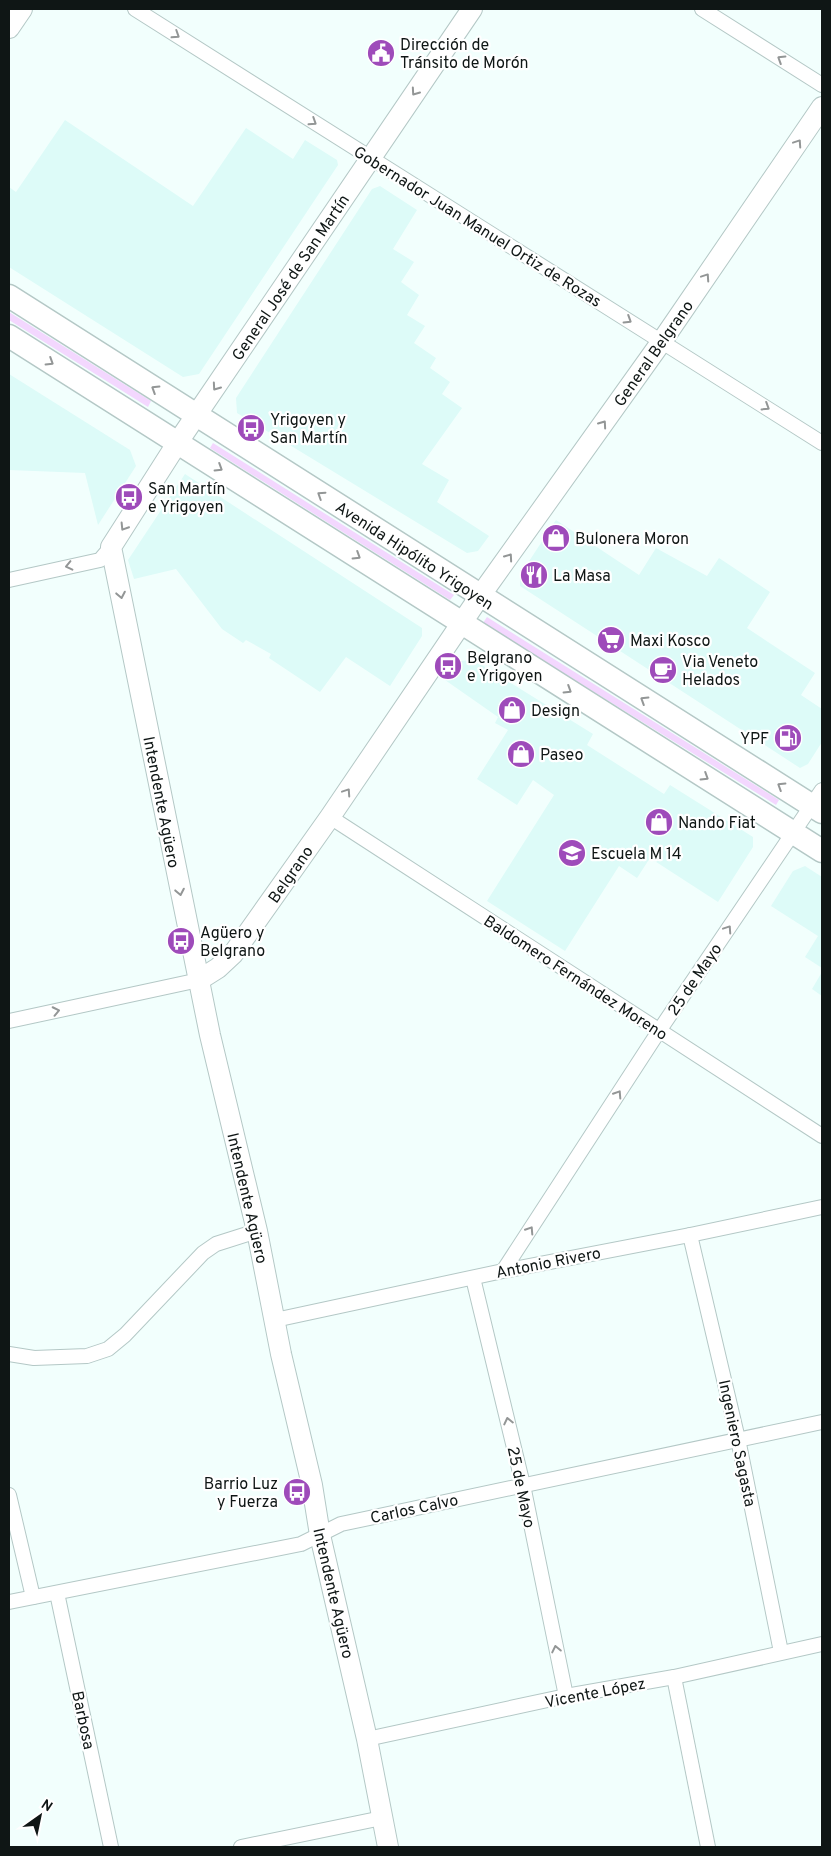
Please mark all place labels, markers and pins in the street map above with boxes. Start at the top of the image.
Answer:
place label: Dirección de Tránsito de Morón [400,36,529,74]
public building icon: Dirección de Tránsito de Morón [366,38,396,68]
place label: Yrigoyen y San Martín [270,411,348,449]
bus stop icon: Yrigoyen y San Martín [236,413,266,443]
place label: San Martín e Yrigoyen [148,480,226,518]
bus stop icon: San Martín e Yrigoyen [114,482,144,512]
shop icon: Bulonera Moron [541,523,571,553]
place label: Bulonera Moron [575,530,689,550]
restaurant icon: La Masa [519,560,549,590]
place label: La Masa [553,567,611,587]
supermarket icon: Maxi Kosco [596,625,626,655]
place label: Maxi Kosco [630,632,711,652]
place label: Belgrano e Yrigoyen [467,649,543,687]
bus stop icon: Belgrano e Yrigoyen [433,651,463,681]
place label: Via Veneto Helados [682,653,758,691]
cafe icon: Via Veneto Helados [648,655,678,685]
shop icon: Design [497,695,527,725]
place label: Design [531,702,580,722]
fuel station icon: YPF [773,723,803,753]
place label: YPF [740,730,769,750]
shop icon: Paseo [506,739,536,769]
place label: Paseo [540,746,583,766]
shop icon: Nando Fiat [644,807,674,837]
place label: Nando Fiat [678,814,756,834]
school or university icon: Escuela M 14 [557,838,587,868]
place label: Escuela M 14 [591,845,682,865]
place label: Agüero y Belgrano [200,924,265,962]
bus stop icon: Agüero y Belgrano [166,926,196,956]
place label: Barrio Luz y Fuerza [204,1475,278,1513]
bus stop icon: Barrio Luz y Fuerza [282,1477,312,1507]

